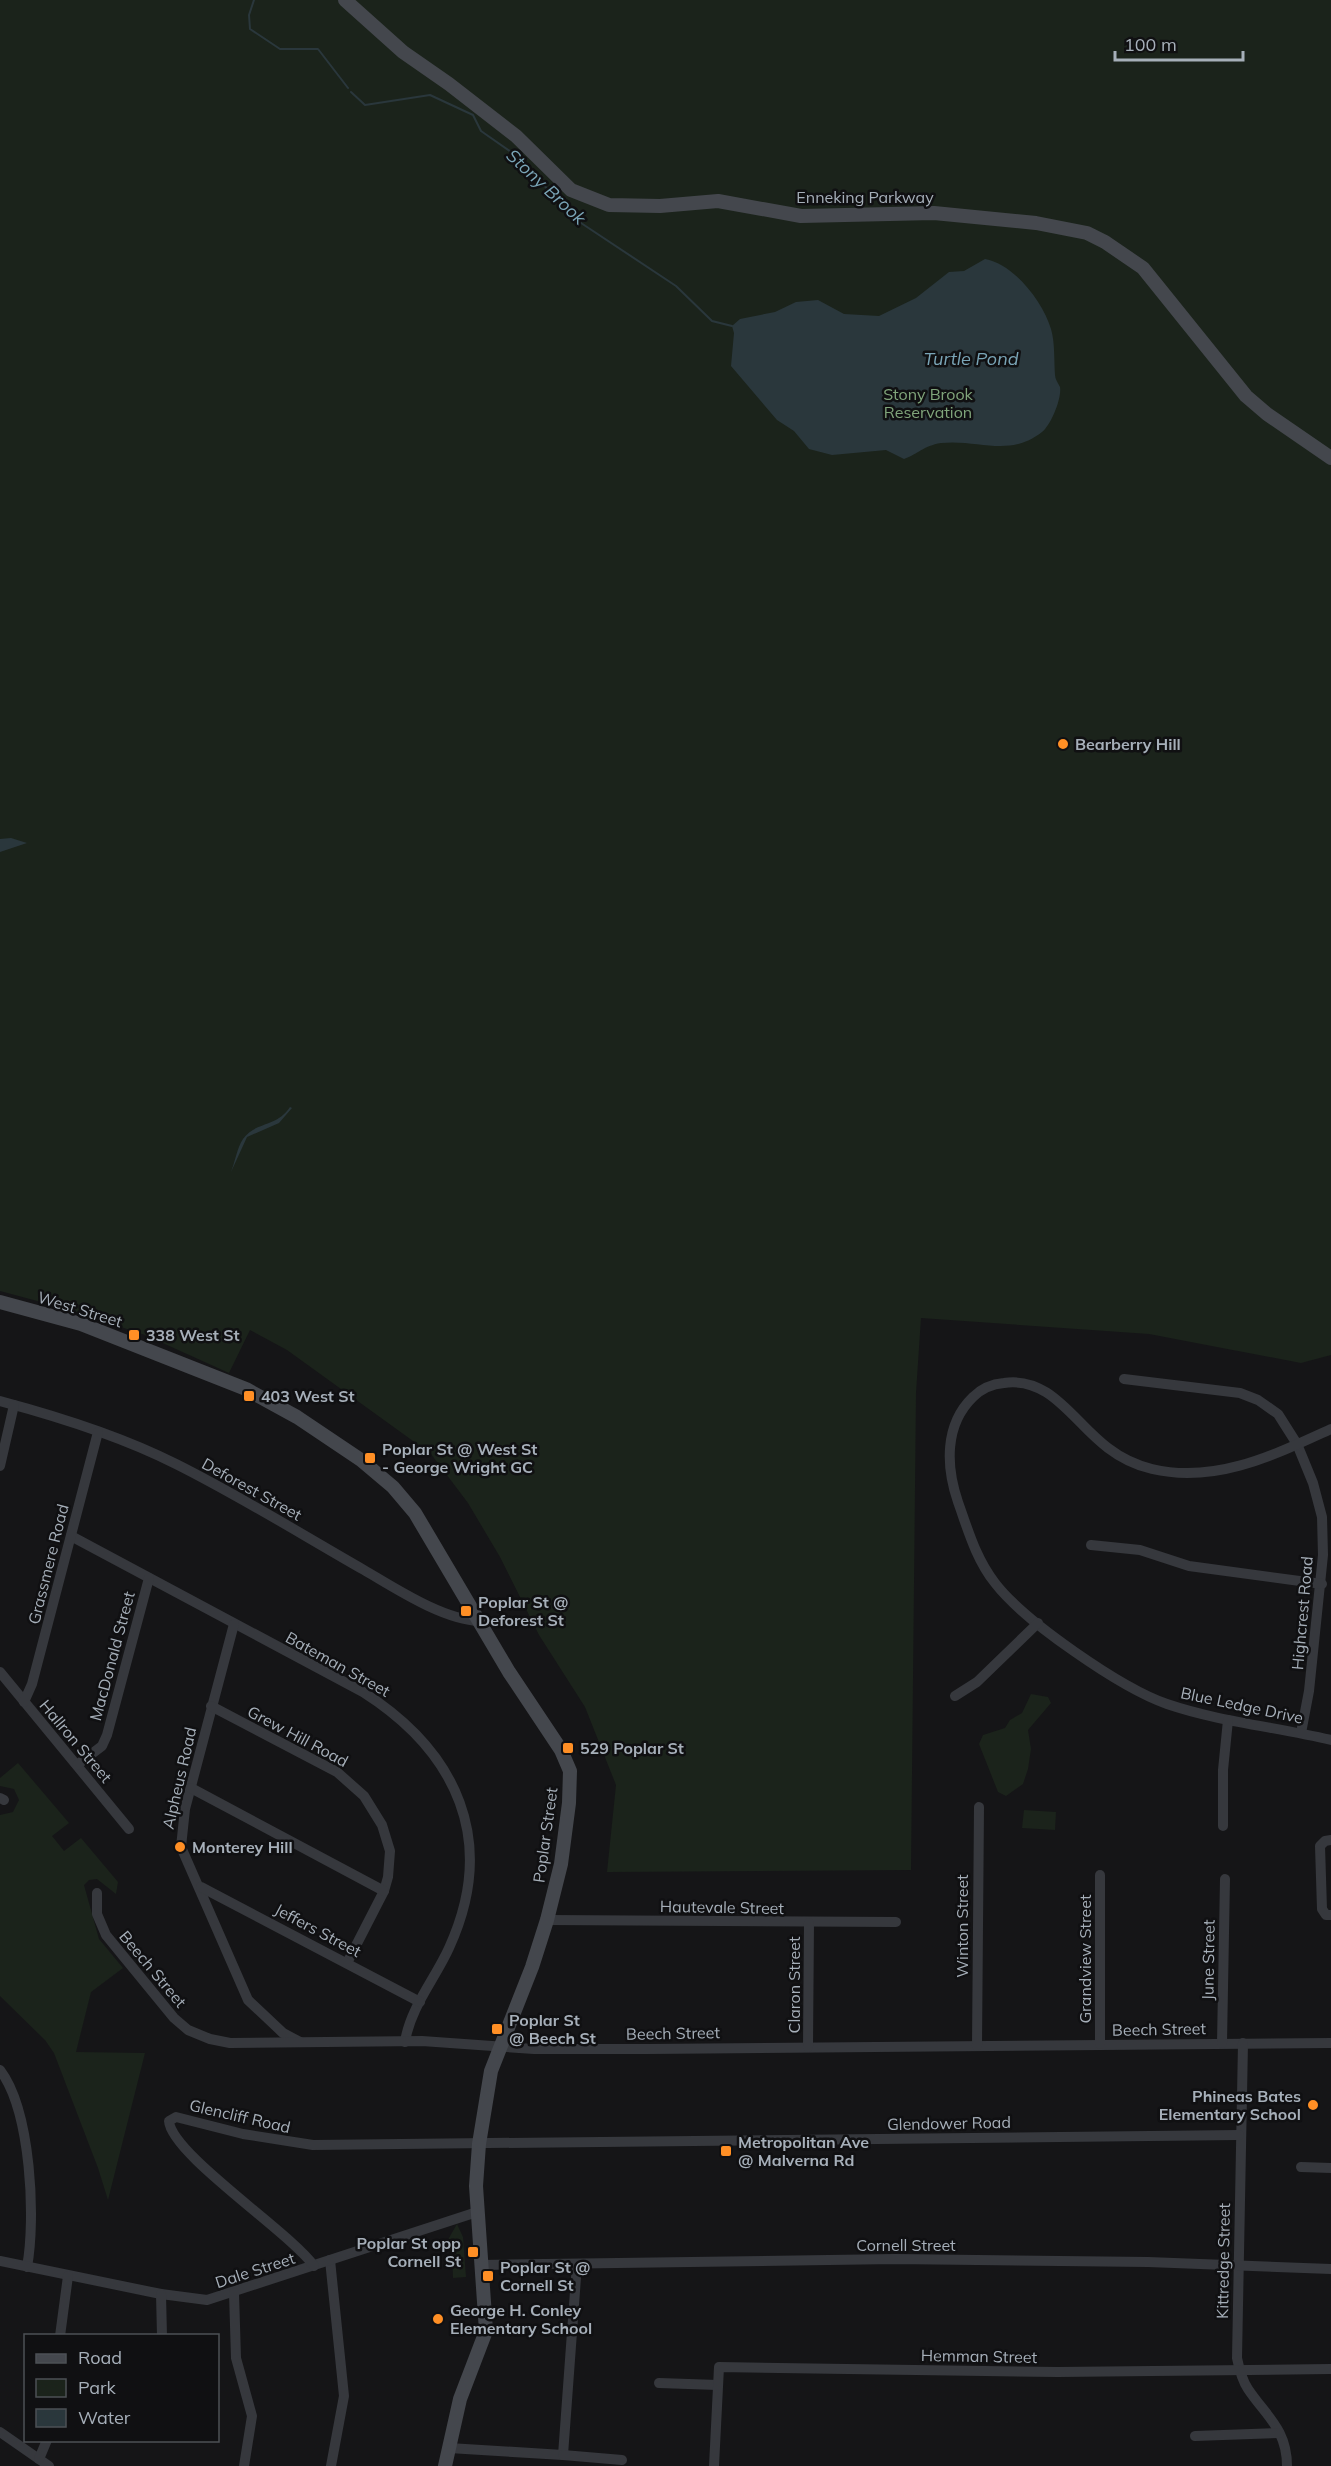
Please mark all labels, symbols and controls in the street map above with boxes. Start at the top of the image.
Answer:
scale bar [1115,24,1242,62]
text: 100 m [1124,33,1177,56]
water label: Stony Brook [502,144,592,230]
street label: Enneking Parkway [796,187,934,207]
water label: Turtle Pond [924,347,1019,370]
park label: Stony Brook Reservation [883,384,974,422]
place label: Bearberry Hill [1075,734,1181,754]
marker: Bearberry Hill [1056,737,1070,751]
street label: West Street [35,1287,125,1331]
place label: 338 West St [146,1325,240,1345]
marker: 338 West St [127,1328,141,1342]
place label: 403 West St [261,1386,355,1406]
marker: 403 West St [242,1389,256,1403]
place label: Poplar St @ West St - George Wright GC [382,1439,537,1477]
marker: Poplar St @ West St - George Wright GC [363,1451,377,1465]
street label: Deforest Street [198,1453,306,1525]
street label: Grassmere Road [23,1502,73,1626]
street label: Highcrest Road [1287,1555,1317,1671]
street label: MacDonald Street [85,1589,139,1723]
place label: Poplar St @ Deforest St [478,1592,569,1630]
marker: Poplar St @ Deforest St [459,1604,473,1618]
street label: Bateman Street [282,1627,394,1701]
street label: Blue Ledge Drive [1179,1682,1305,1728]
street label: Hallron Street [36,1695,117,1787]
street label: Grew Hill Road [244,1701,352,1771]
street label: Alpheus Road [158,1725,200,1831]
place label: 529 Poplar St [580,1738,684,1758]
marker: 529 Poplar St [561,1741,575,1755]
street label: Poplar Street [528,1785,562,1884]
place label: Monterey Hill [192,1837,293,1857]
marker: Monterey Hill [173,1840,187,1854]
street label: Winton Street [952,1874,972,1978]
street label: Grandview Street [1075,1894,1095,2024]
street label: Hautevale Street [660,1896,785,1918]
street label: Jeffers Street [271,1899,365,1961]
street label: June Street [1197,1919,1219,2001]
street label: Beech Street [115,1927,191,2012]
street label: Claron Street [784,1936,804,2034]
place label: Poplar St @ Beech St [509,2010,596,2048]
street label: Beech Street [1112,2018,1207,2040]
marker: Poplar St @ Beech St [490,2022,504,2036]
street label: Beech Street [626,2022,721,2044]
place label: Phineas Bates Elementary School [1159,2086,1301,2124]
street label: Glencliff Road [188,2095,292,2137]
marker: Phineas Bates Elementary School [1306,2098,1320,2112]
street label: Glendower Road [887,2112,1011,2134]
place label: Metropolitan Ave @ Malverna Rd [738,2132,869,2170]
marker: Metropolitan Ave @ Malverna Rd [719,2144,733,2158]
street label: Kittredge Street [1212,2203,1234,2319]
place label: Poplar St opp Cornell St [357,2233,461,2271]
street label: Cornell Street [856,2235,956,2255]
marker: Poplar St opp Cornell St [466,2245,480,2259]
street label: Dale Street [213,2248,298,2292]
place label: Poplar St @ Cornell St [500,2257,591,2295]
marker: Poplar St @ Cornell St [481,2269,495,2283]
place label: George H. Conley Elementary School [450,2300,592,2338]
marker: George H. Conley Elementary School [431,2312,445,2326]
legend [24,2334,219,2442]
street label: Hemman Street [921,2345,1038,2367]
text: Road [78,2346,122,2369]
text: Park [78,2376,117,2399]
text: Water [78,2406,131,2429]

